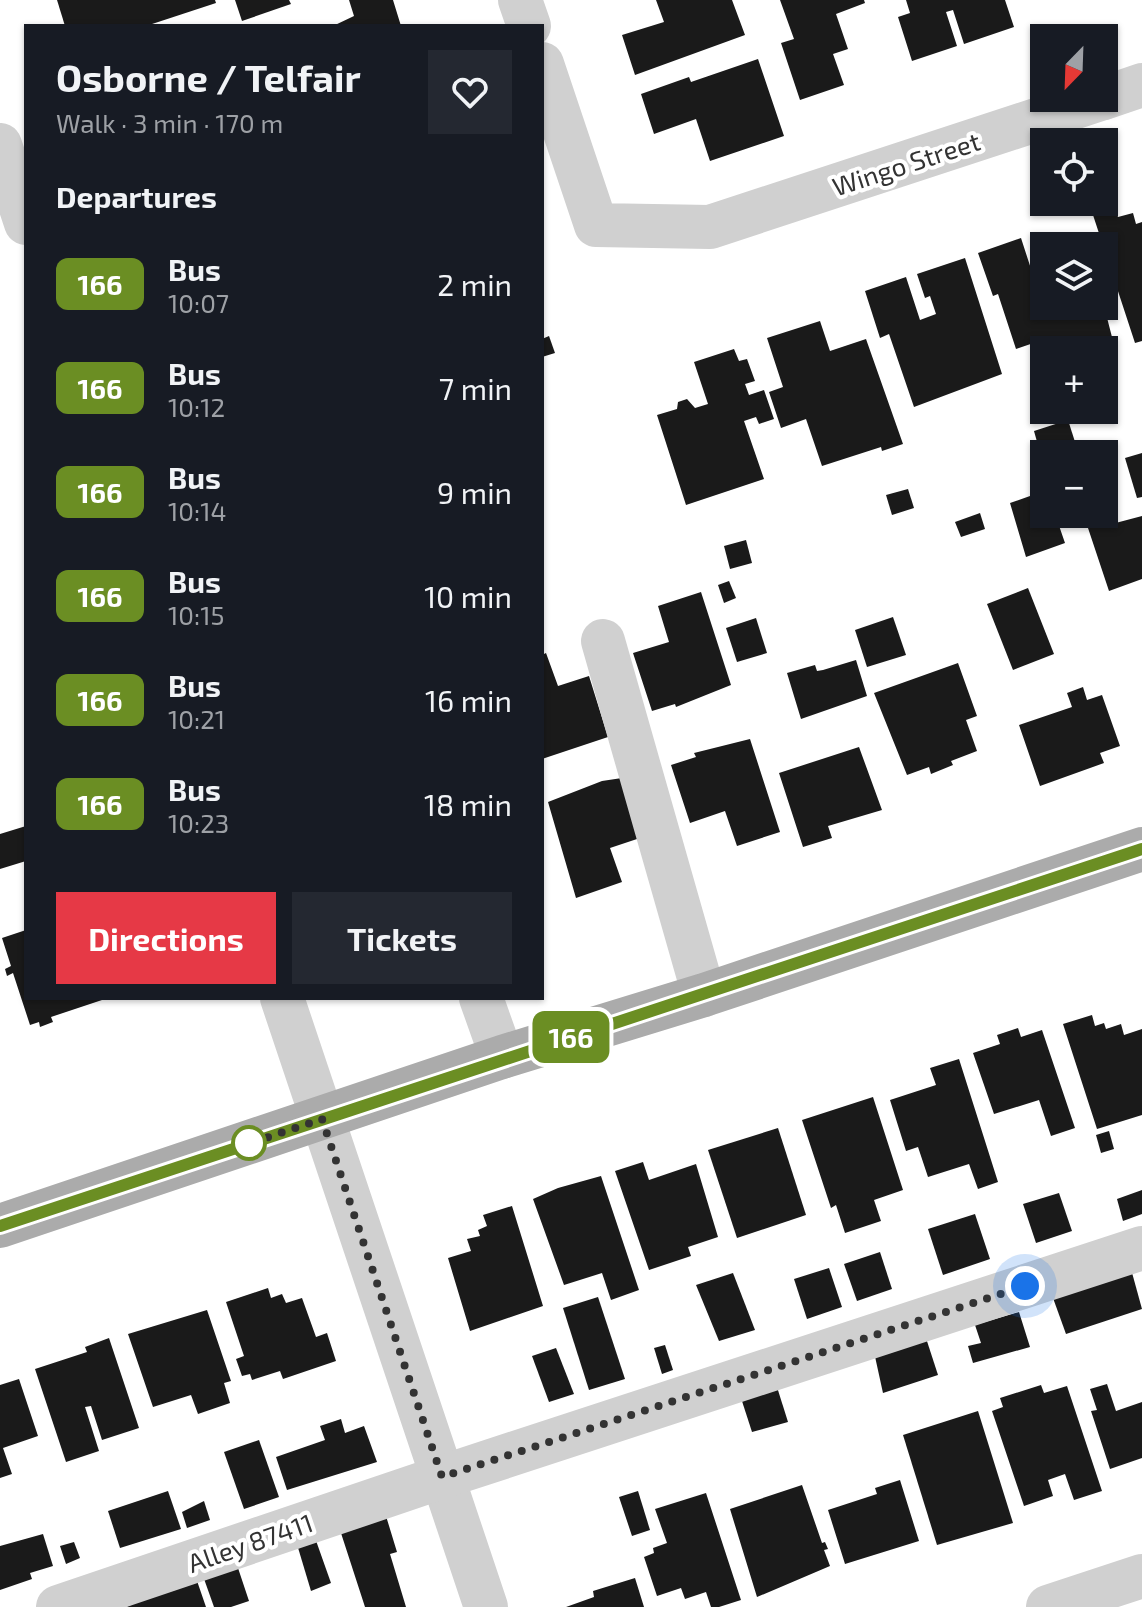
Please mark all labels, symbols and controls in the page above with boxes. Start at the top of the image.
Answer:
north arrow [1030,24,1118,112]
map controls [1030,24,1118,528]
button: heart [428,50,512,134]
text: Osborne / Telfair [56,54,361,100]
text: Walk · 3 min · 170 m [56,107,283,138]
street label: Wingo Street [828,125,984,201]
button: locate [1030,128,1118,216]
text: Departures [56,178,217,214]
button: layers [1030,232,1118,320]
text: Bus [168,251,221,287]
text: 2 min [437,266,512,302]
text: 166 [77,267,123,301]
text: 10:07 [168,287,229,318]
button: + [1030,336,1118,424]
text: Bus [168,355,221,391]
text: 7 min [439,370,512,406]
text: 166 [77,371,123,405]
text: 10:12 [168,391,225,422]
button: − [1030,440,1118,528]
text: Bus [168,459,221,495]
text: 9 min [437,474,512,510]
text: 166 [77,475,123,509]
text: 10:14 [168,495,227,526]
text: Bus [168,563,221,599]
text: 10 min [424,578,512,614]
text: 166 [77,579,123,613]
text: 10:15 [168,599,224,630]
text: Bus [168,667,221,703]
text: 16 min [425,682,512,718]
text: 166 [77,683,123,717]
text: 10:21 [168,703,225,734]
text: Bus [168,771,221,807]
text: 18 min [424,786,512,822]
text: 166 [77,787,123,821]
text: 10:23 [168,807,229,838]
button: Directions [56,892,276,984]
button: Tickets [292,892,512,984]
line badge: 166 [525,1011,617,1063]
text: 166 [548,1020,594,1054]
unlabelled marker [232,1126,266,1160]
your location [1005,1266,1045,1306]
street label: Alley 87411 [183,1506,317,1578]

